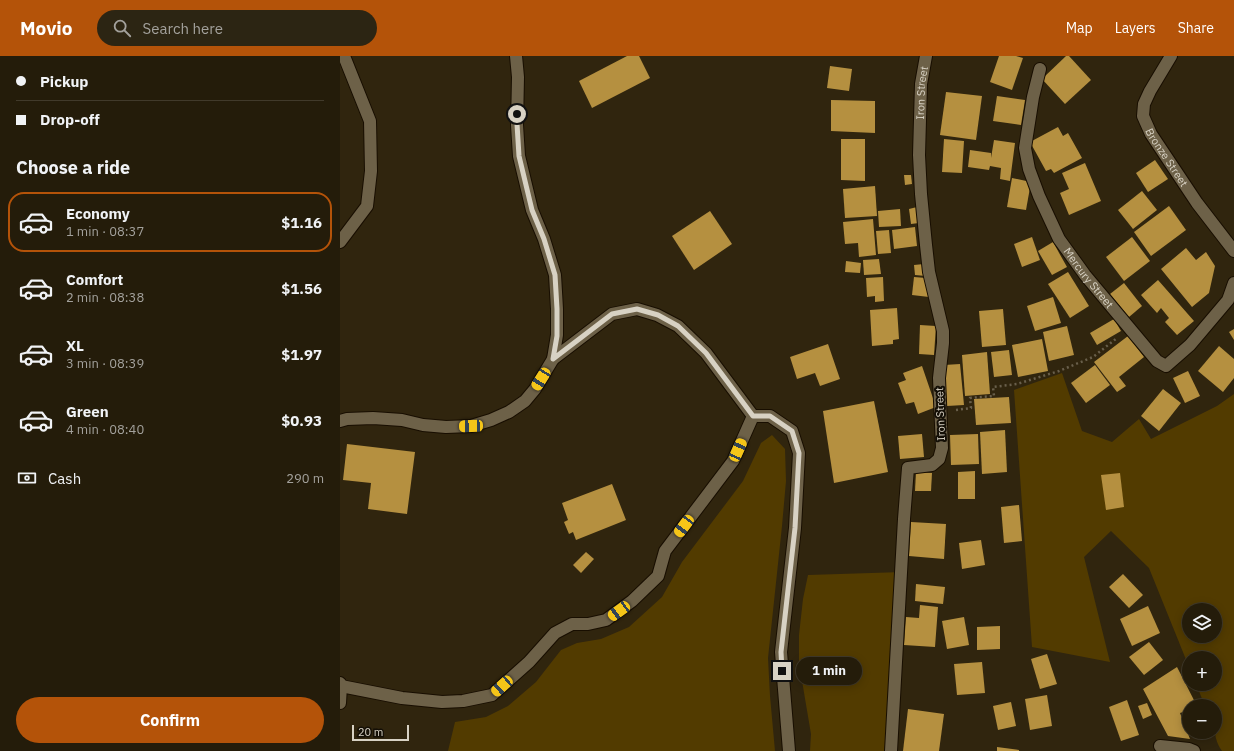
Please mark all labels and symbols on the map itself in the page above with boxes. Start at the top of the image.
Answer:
street label: Iron Street [913,65,931,120]
route start [508,105,526,123]
street label: Bronze Street [1142,126,1191,189]
street label: Mercury Street [1061,245,1117,311]
car [530,366,552,392]
street label: Iron Street [932,387,948,441]
car [459,420,483,432]
car [728,437,748,463]
car [672,513,696,539]
car [606,599,632,623]
callout: 1 min [796,657,862,685]
route end [773,662,791,680]
car [489,674,515,698]
scale bar [352,723,409,742]

